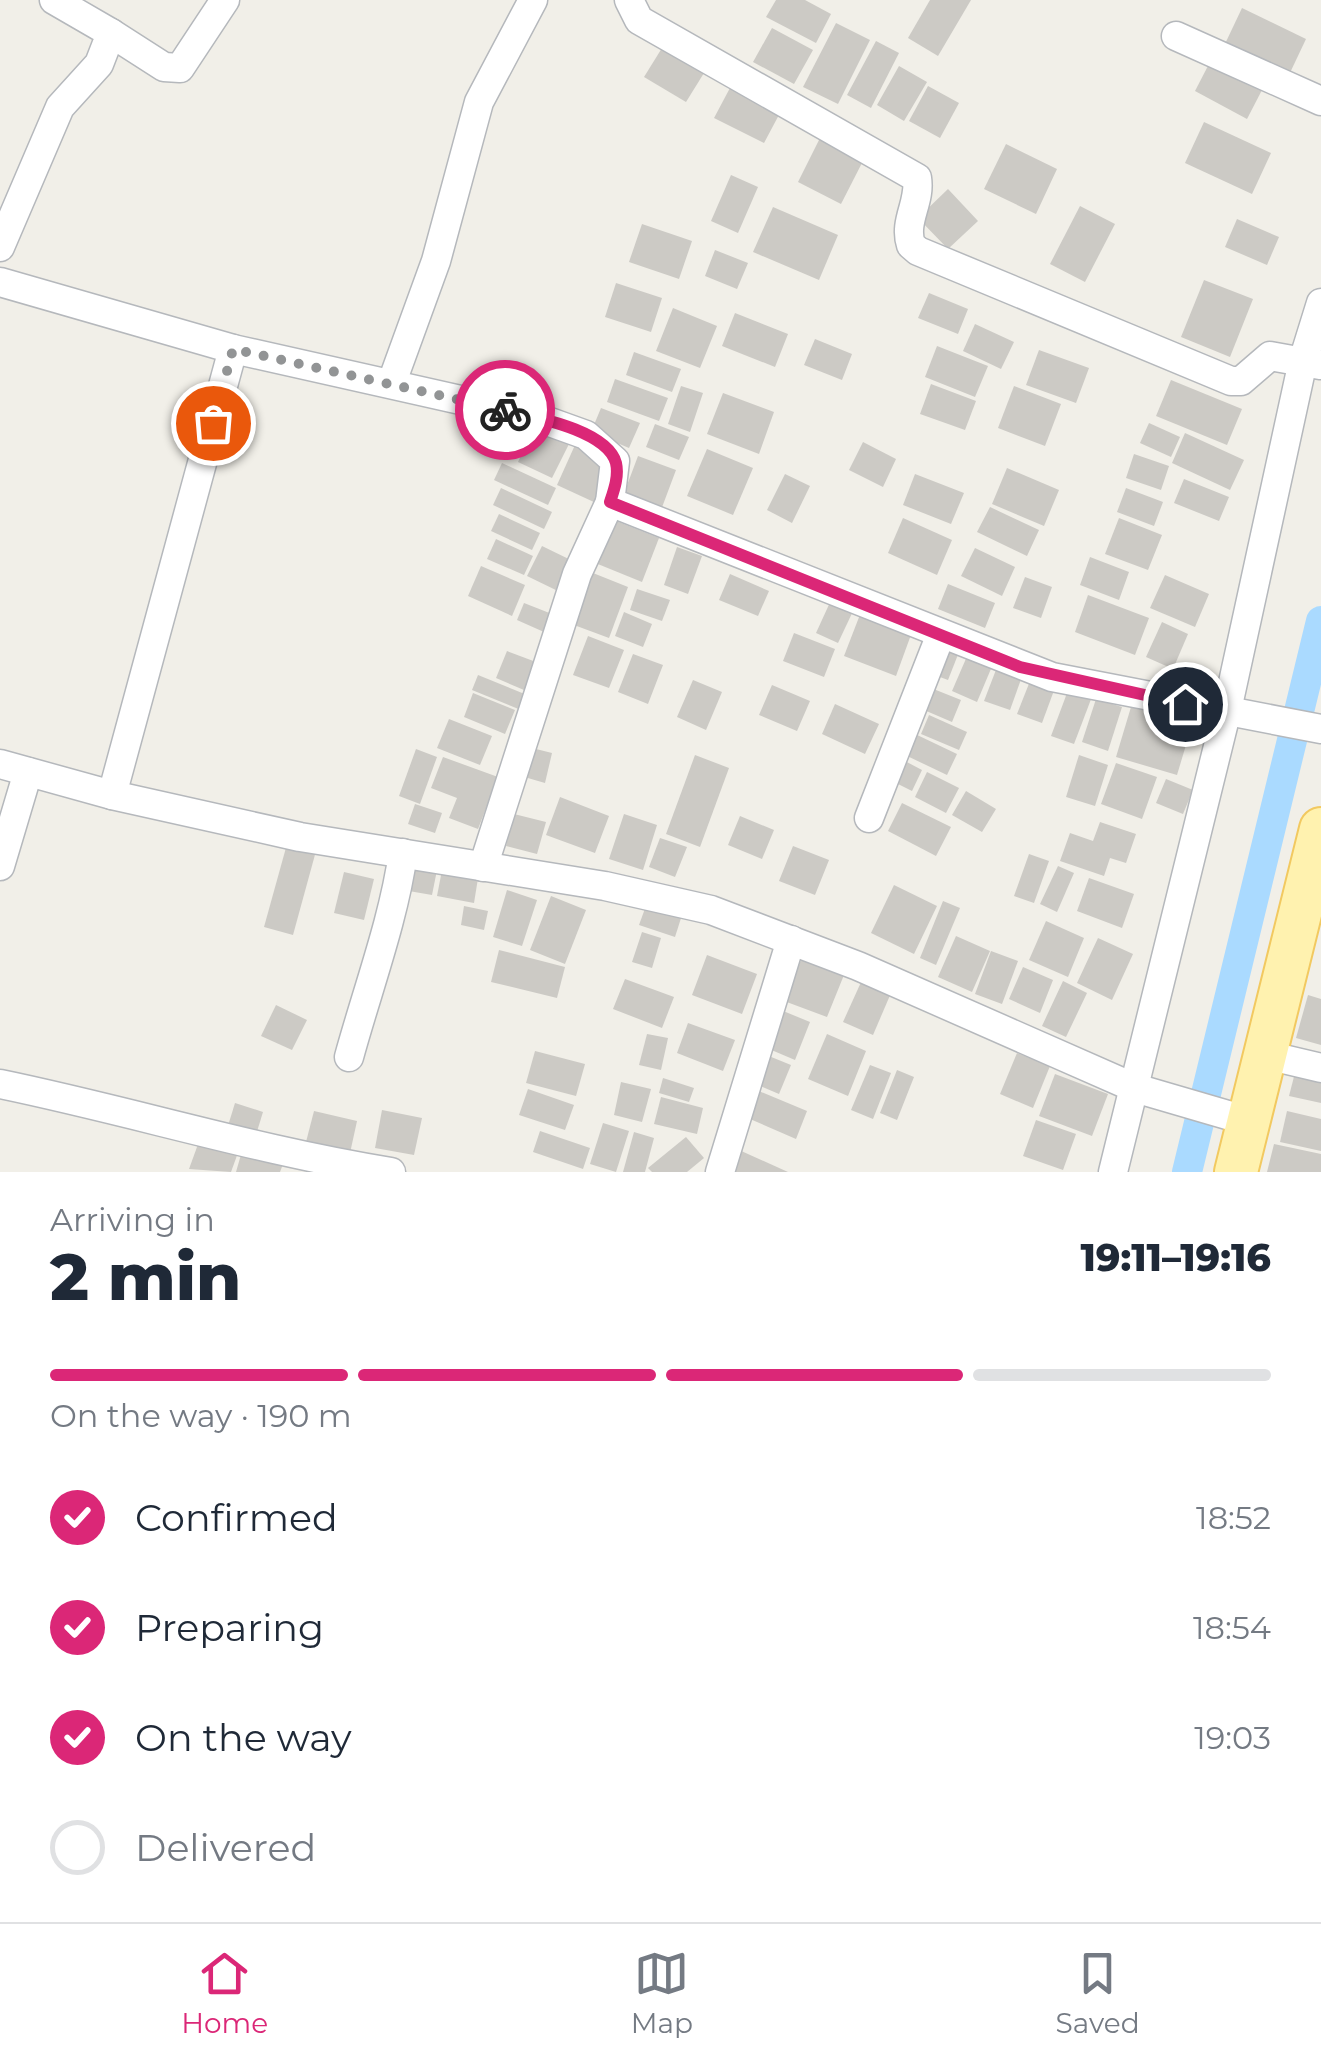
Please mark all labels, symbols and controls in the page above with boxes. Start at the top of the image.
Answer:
courier [455,360,555,460]
pin [171,381,256,466]
icon: bike [478,383,533,438]
icon: bag [186,396,241,451]
pin [1143,662,1228,747]
icon: home [1158,677,1213,732]
text: Arriving in [50,1200,215,1239]
text: 19:11–19:16 [1080,1234,1271,1281]
text: 2 min [50,1237,241,1316]
text: On the way · 190 m [50,1396,352,1435]
icon: check [50,1490,105,1545]
text: Confirmed [135,1494,338,1541]
text: 18:52 [1196,1498,1271,1537]
icon: check [50,1600,105,1655]
text: Preparing [135,1604,324,1651]
text: 18:54 [1193,1608,1271,1647]
icon: check [50,1710,105,1765]
text: On the way [135,1714,352,1761]
text: 19:03 [1194,1718,1271,1757]
text: Delivered [135,1824,316,1871]
tab: Home [181,1946,268,2040]
tab: Map [631,1946,693,2040]
tab: Saved [1056,1946,1140,2040]

